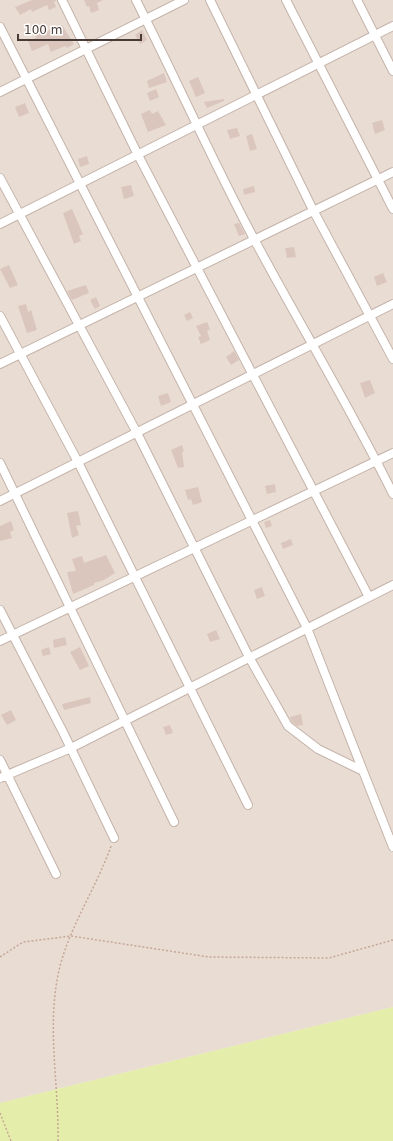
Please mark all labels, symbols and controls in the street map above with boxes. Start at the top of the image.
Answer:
scale bar [18,16,141,42]
text: 100 m [24,23,62,37]

